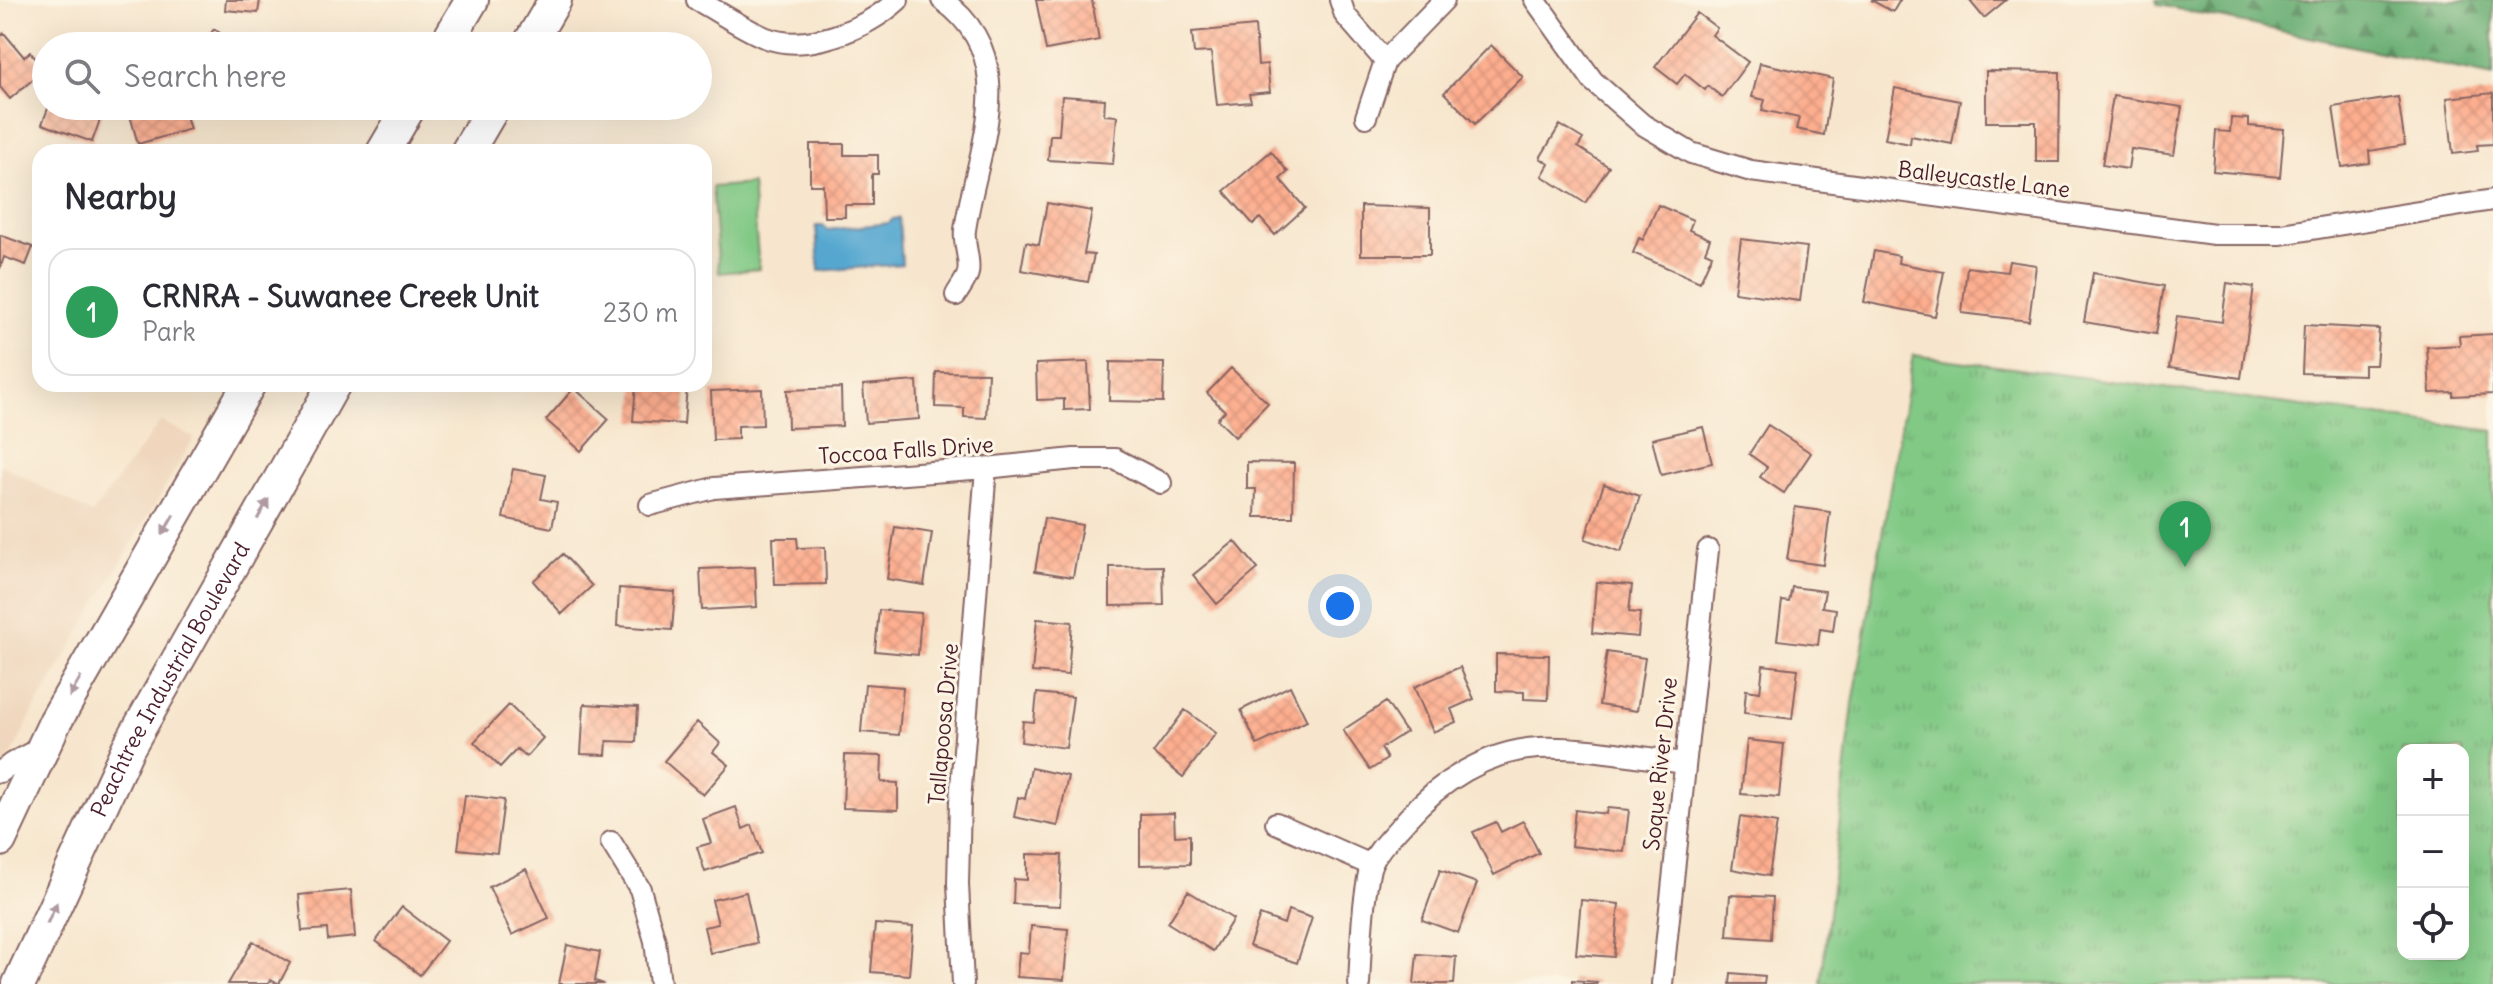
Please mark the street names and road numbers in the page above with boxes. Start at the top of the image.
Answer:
street label: Balleycastle Lane [1896,155,2072,203]
street label: Toccoa Falls Drive [817,430,995,470]
street label: Peachtree Industrial Boulevard [84,537,256,821]
street label: Tallapoosa Drive [922,642,964,806]
street label: Soque River Drive [1637,676,1683,852]

